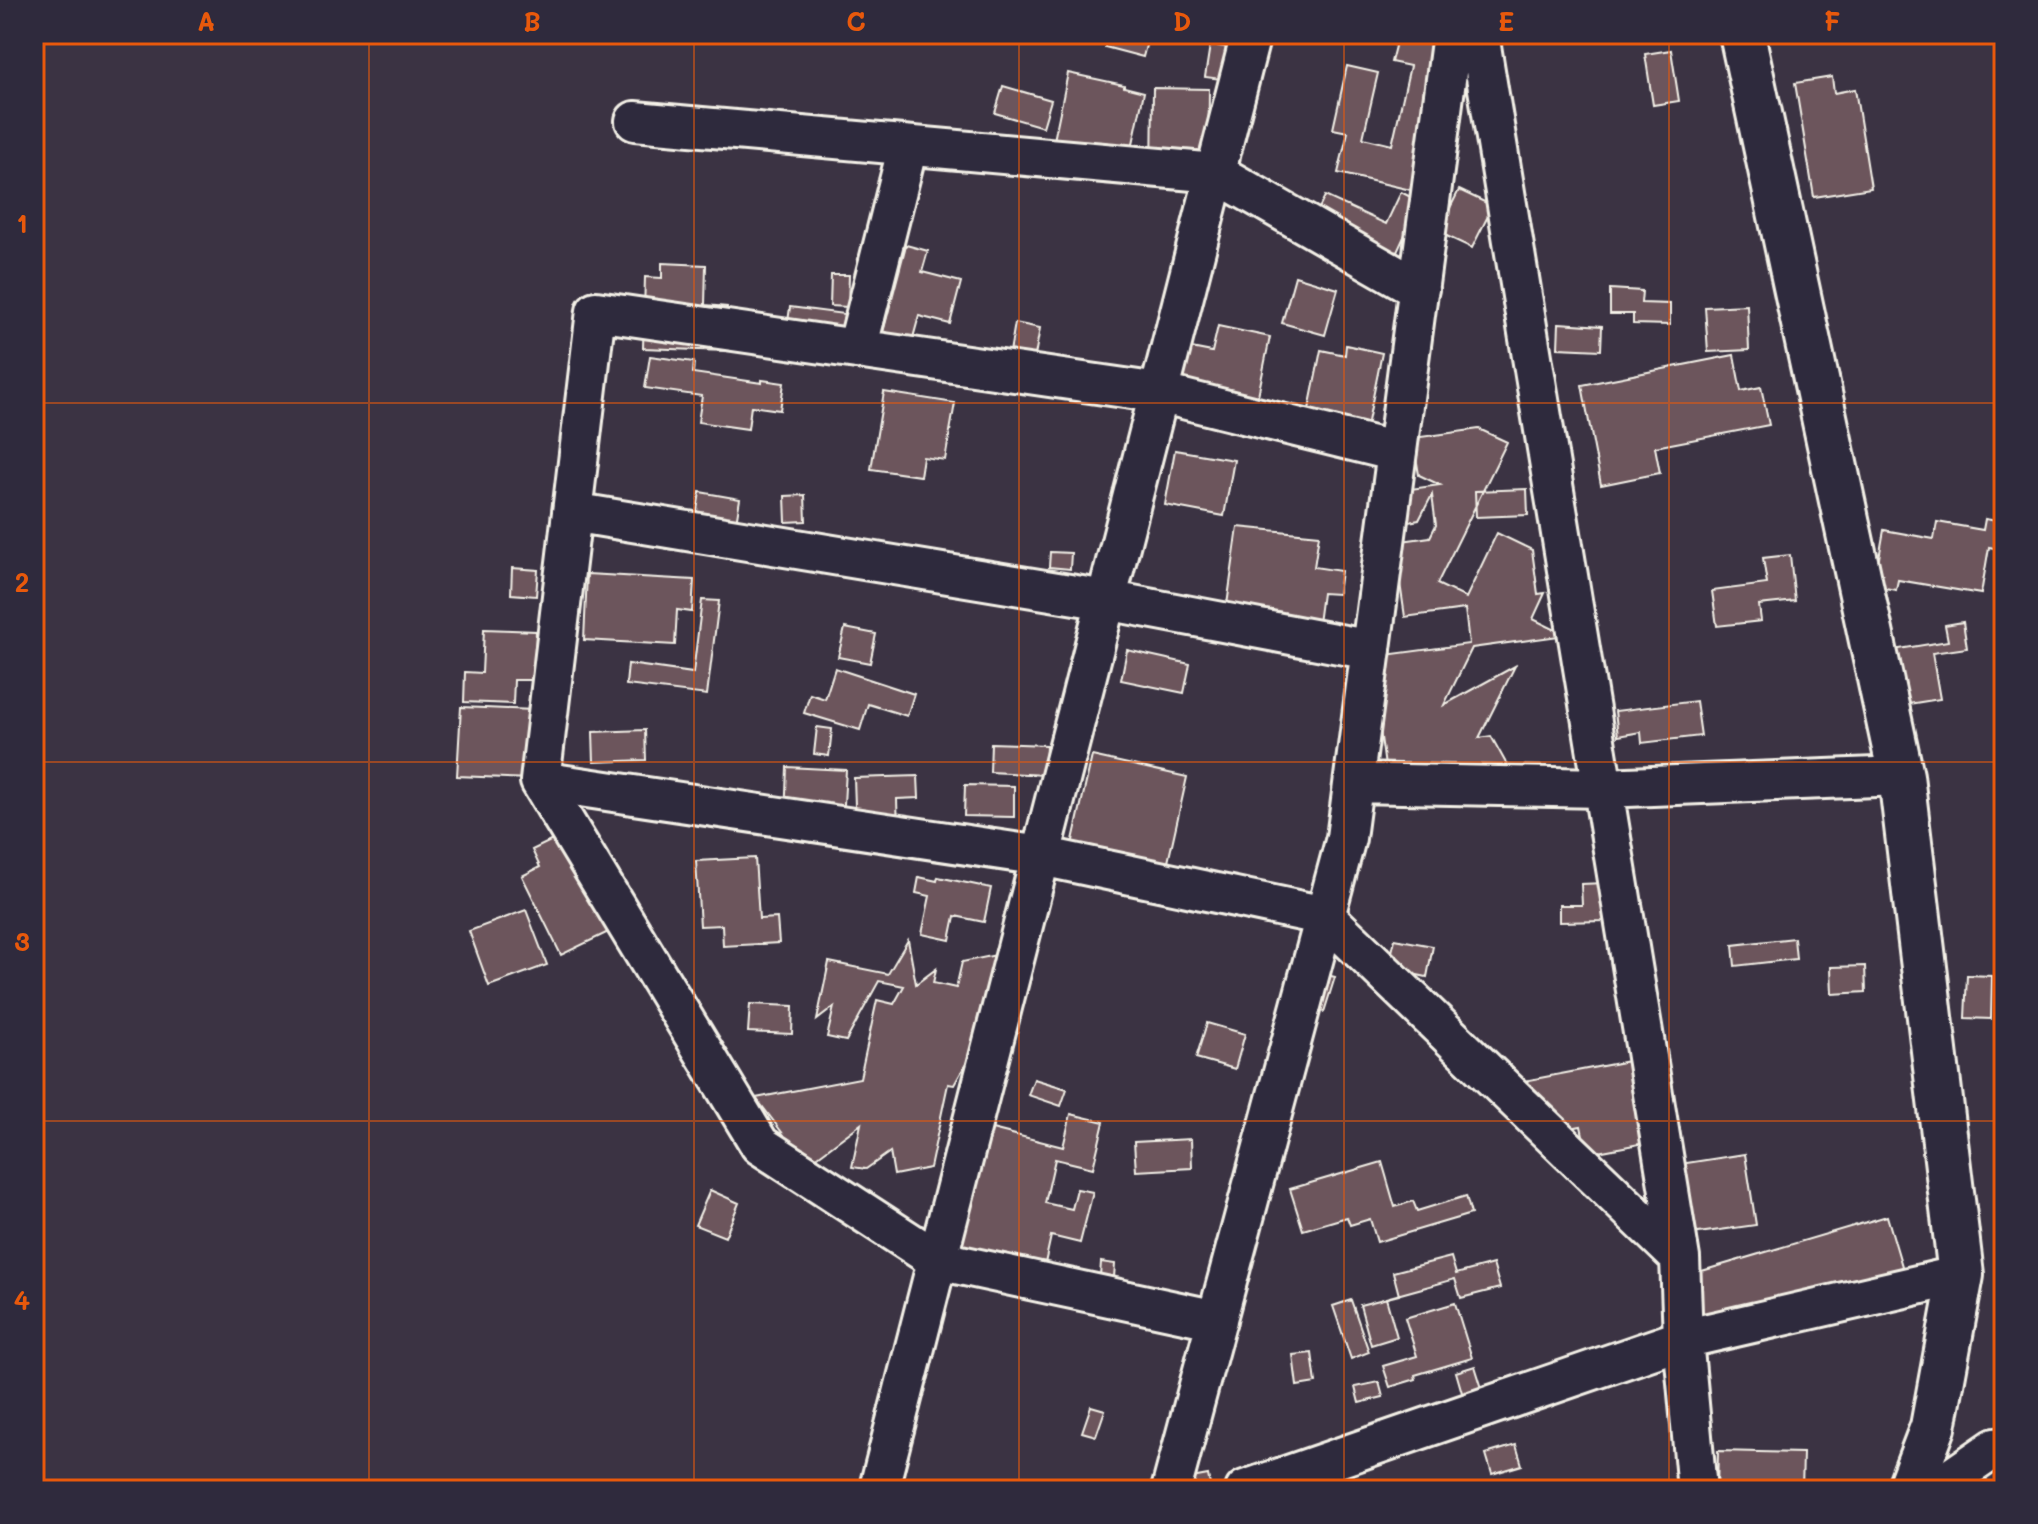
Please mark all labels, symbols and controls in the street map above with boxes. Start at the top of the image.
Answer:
text: A [197,4,215,38]
text: B [523,4,541,38]
text: C [846,4,866,38]
text: D [1173,4,1191,38]
text: E [1498,4,1514,38]
text: F [1824,4,1840,38]
text: 1 [16,206,28,240]
text: 2 [15,565,29,599]
text: 3 [14,924,30,958]
text: 4 [14,1283,30,1317]

